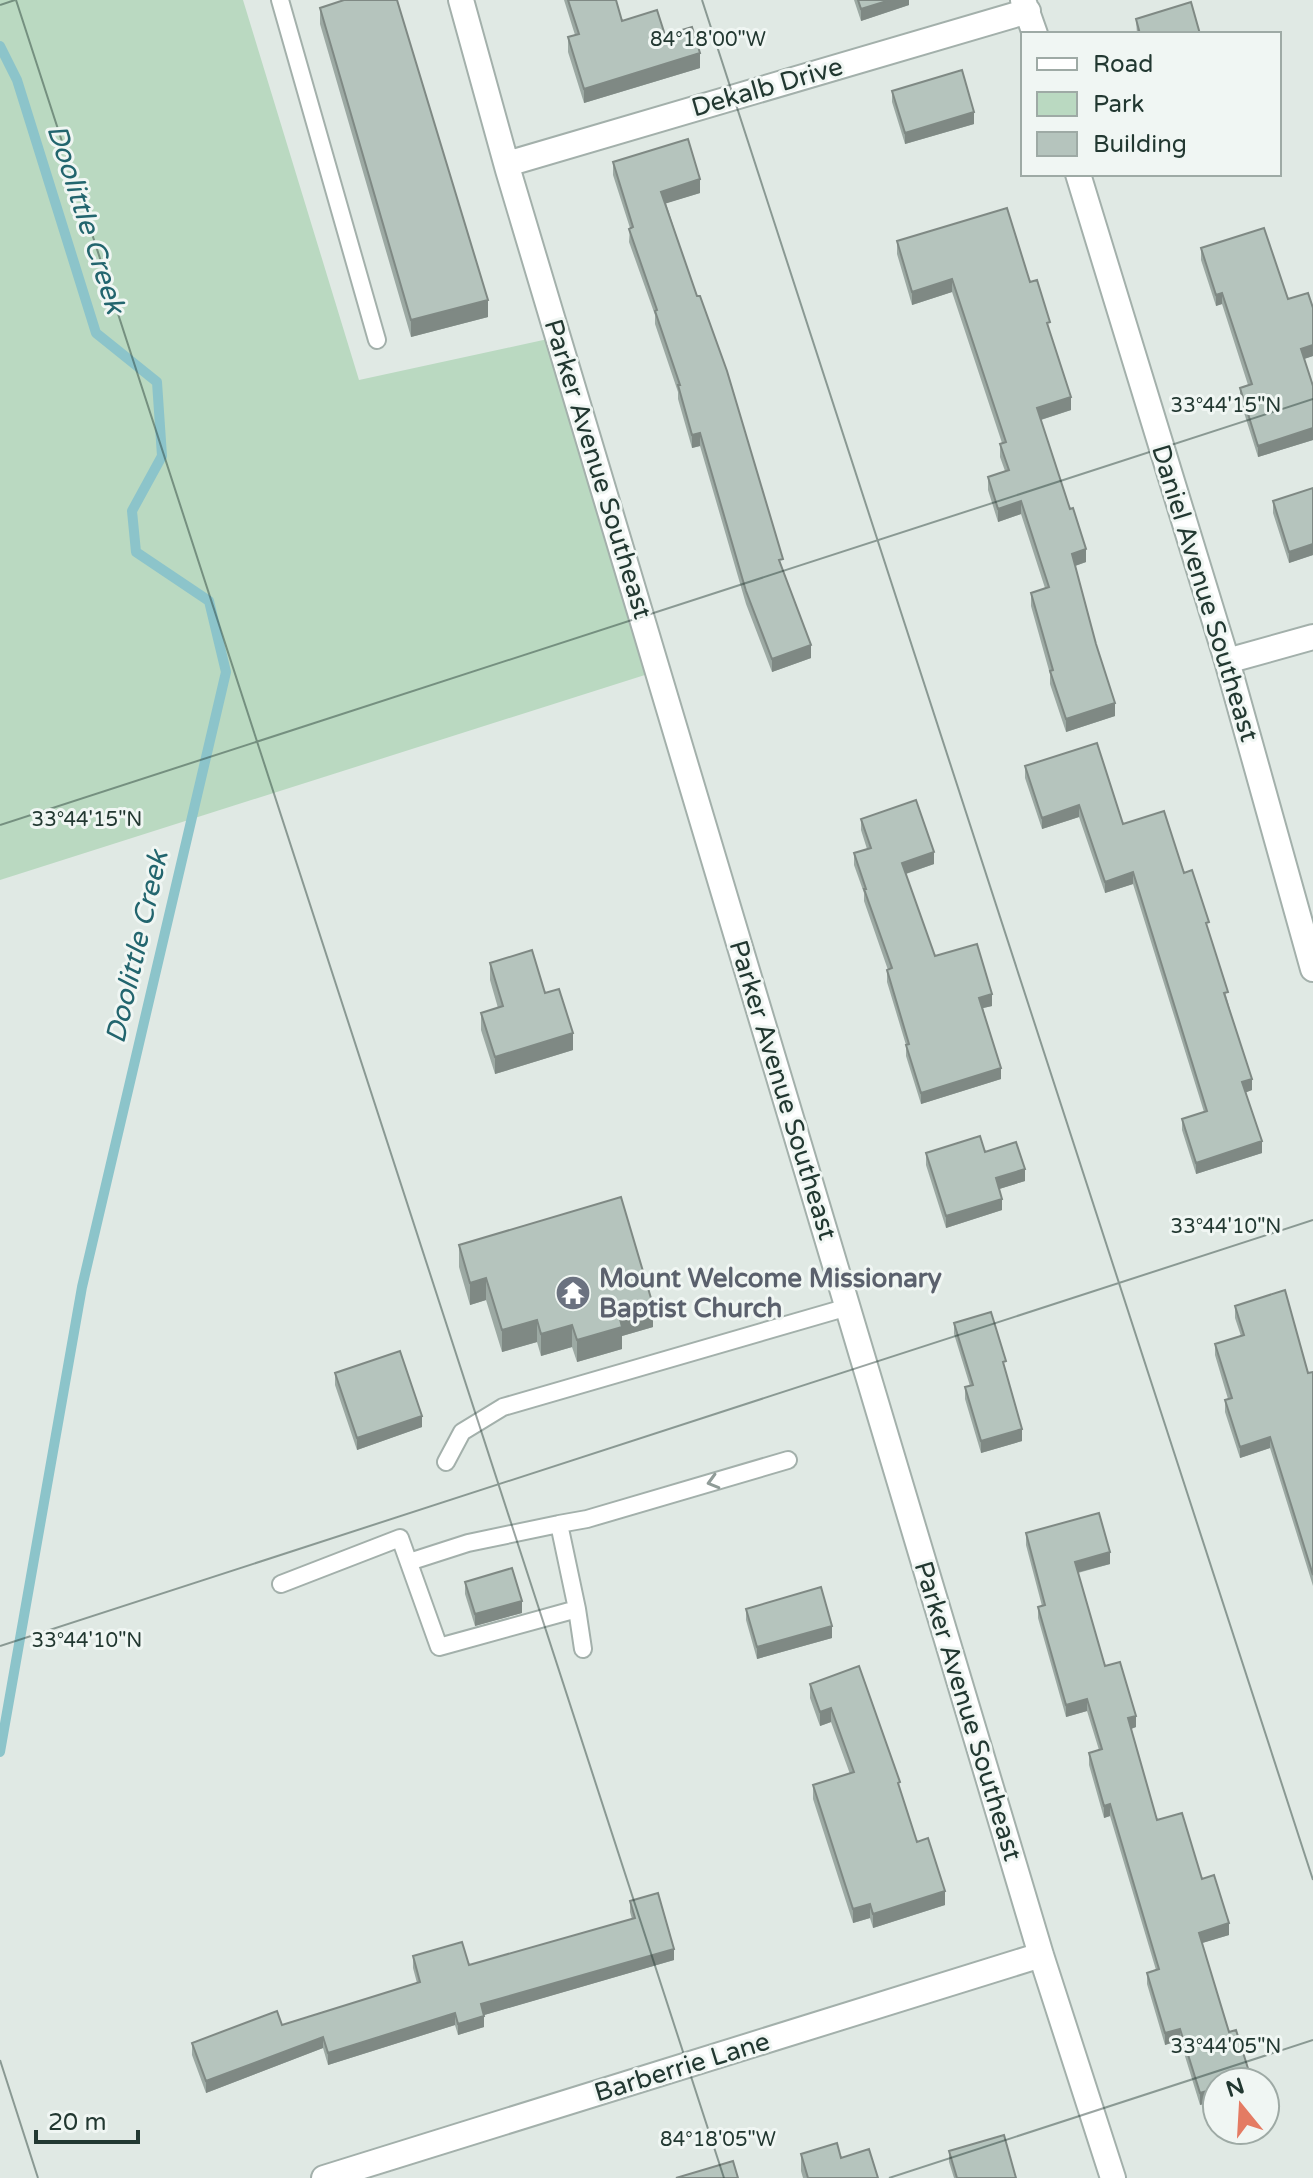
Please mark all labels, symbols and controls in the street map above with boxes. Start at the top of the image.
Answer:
text: 84°18'00"W [650,28,766,52]
legend [1021,32,1281,176]
text: Road [1093,50,1153,79]
street label: Dekalb Drive [688,51,846,123]
text: Park [1093,90,1144,119]
water label: Doolittle Creek [39,120,133,319]
text: Building [1093,130,1187,159]
street label: Parker Avenue Southeast [538,315,658,623]
text: 33°44'15"N [1171,394,1281,418]
street label: Daniel Avenue Southeast [1145,441,1265,745]
text: 33°44'15"N [32,808,142,832]
water label: Doolittle Creek [98,846,176,1047]
street label: Parker Avenue Southeast [723,936,843,1244]
text: 33°44'10"N [1171,1215,1281,1239]
place label: Mount Welcome Missionary Baptist Church [599,1263,942,1324]
temple icon: Mount Welcome Missionary Baptist Church [554,1274,592,1312]
one-way arrow [707,1473,721,1489]
street label: Parker Avenue Southeast [908,1557,1028,1865]
text: 33°44'10"N [32,1629,142,1653]
street label: Barberrie Lane [591,2026,773,2108]
text: 33°44'05"N [1171,2035,1281,2059]
north arrow [1201,2066,1281,2146]
text: N [1223,2073,1248,2103]
scale bar [36,2094,138,2144]
text: 20 m [48,2108,106,2137]
text: 84°18'05"W [660,2128,776,2152]

